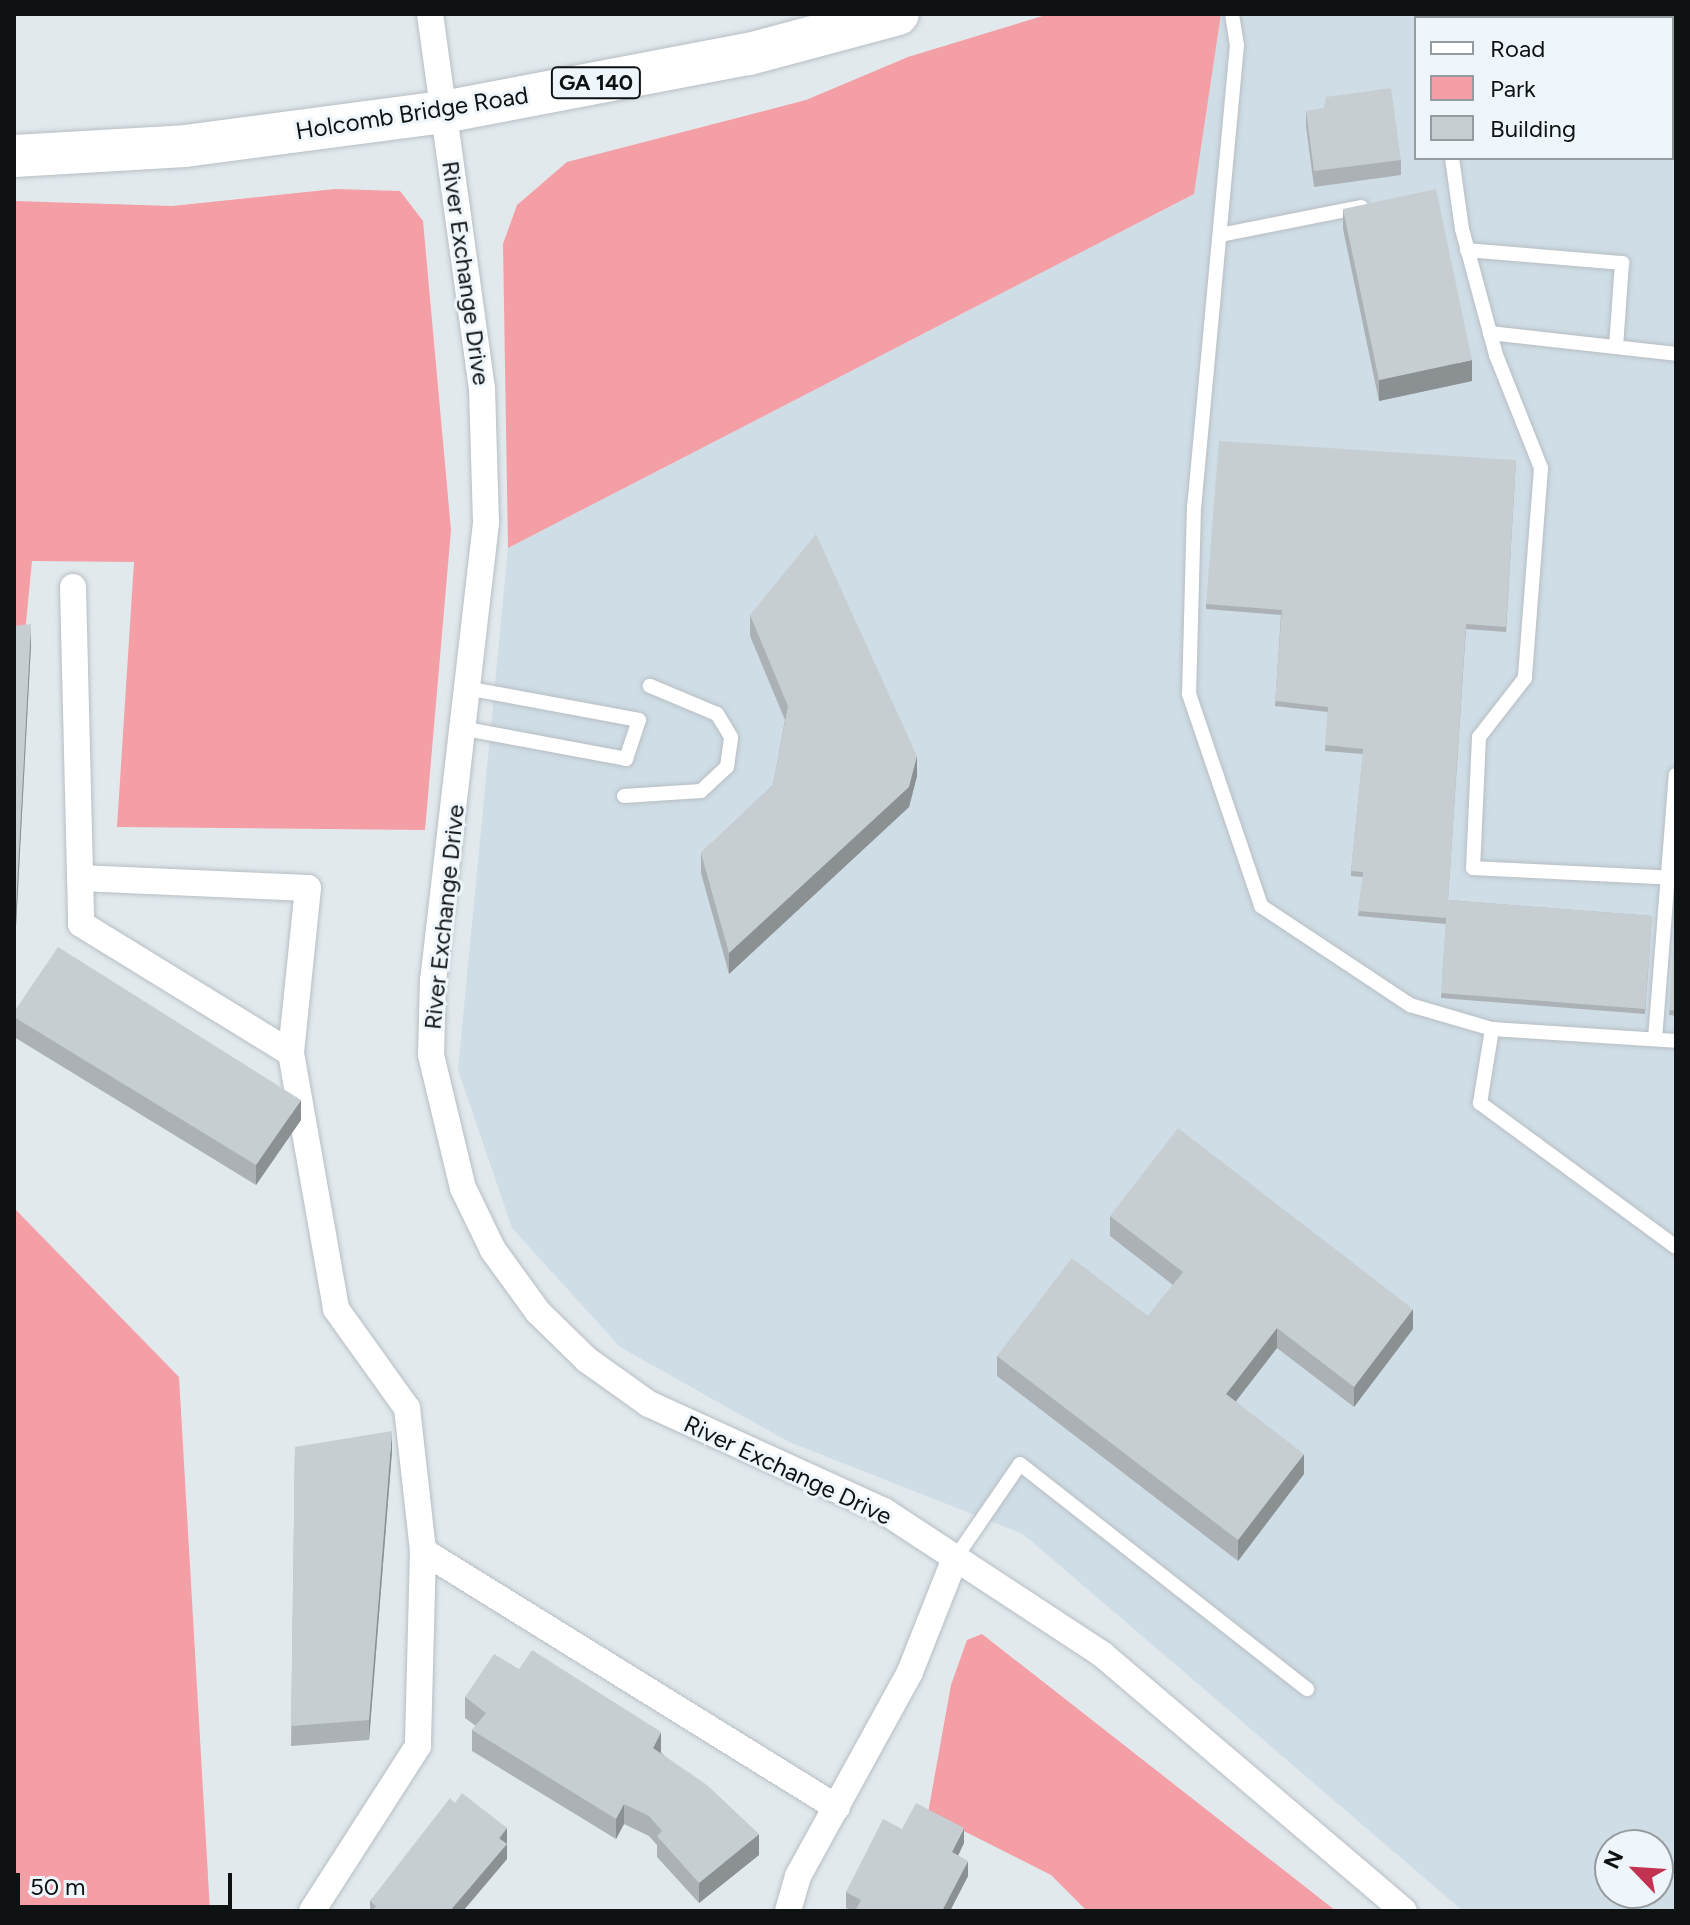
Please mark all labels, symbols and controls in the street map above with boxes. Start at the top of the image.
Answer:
legend [1414,16,1674,160]
text: Road [1490,34,1545,63]
road number: GA 140 [550,65,642,101]
text: Park [1490,74,1536,103]
street label: Holcomb Bridge Road [294,80,530,146]
text: Building [1490,114,1576,143]
street label: River Exchange Drive [436,159,496,387]
street label: River Exchange Drive [418,803,470,1031]
street label: River Exchange Drive [679,1409,897,1531]
north arrow [1594,1829,1674,1909]
text: N [1598,1846,1629,1873]
scale bar [20,1857,236,1907]
text: 50 m [30,1872,86,1901]

